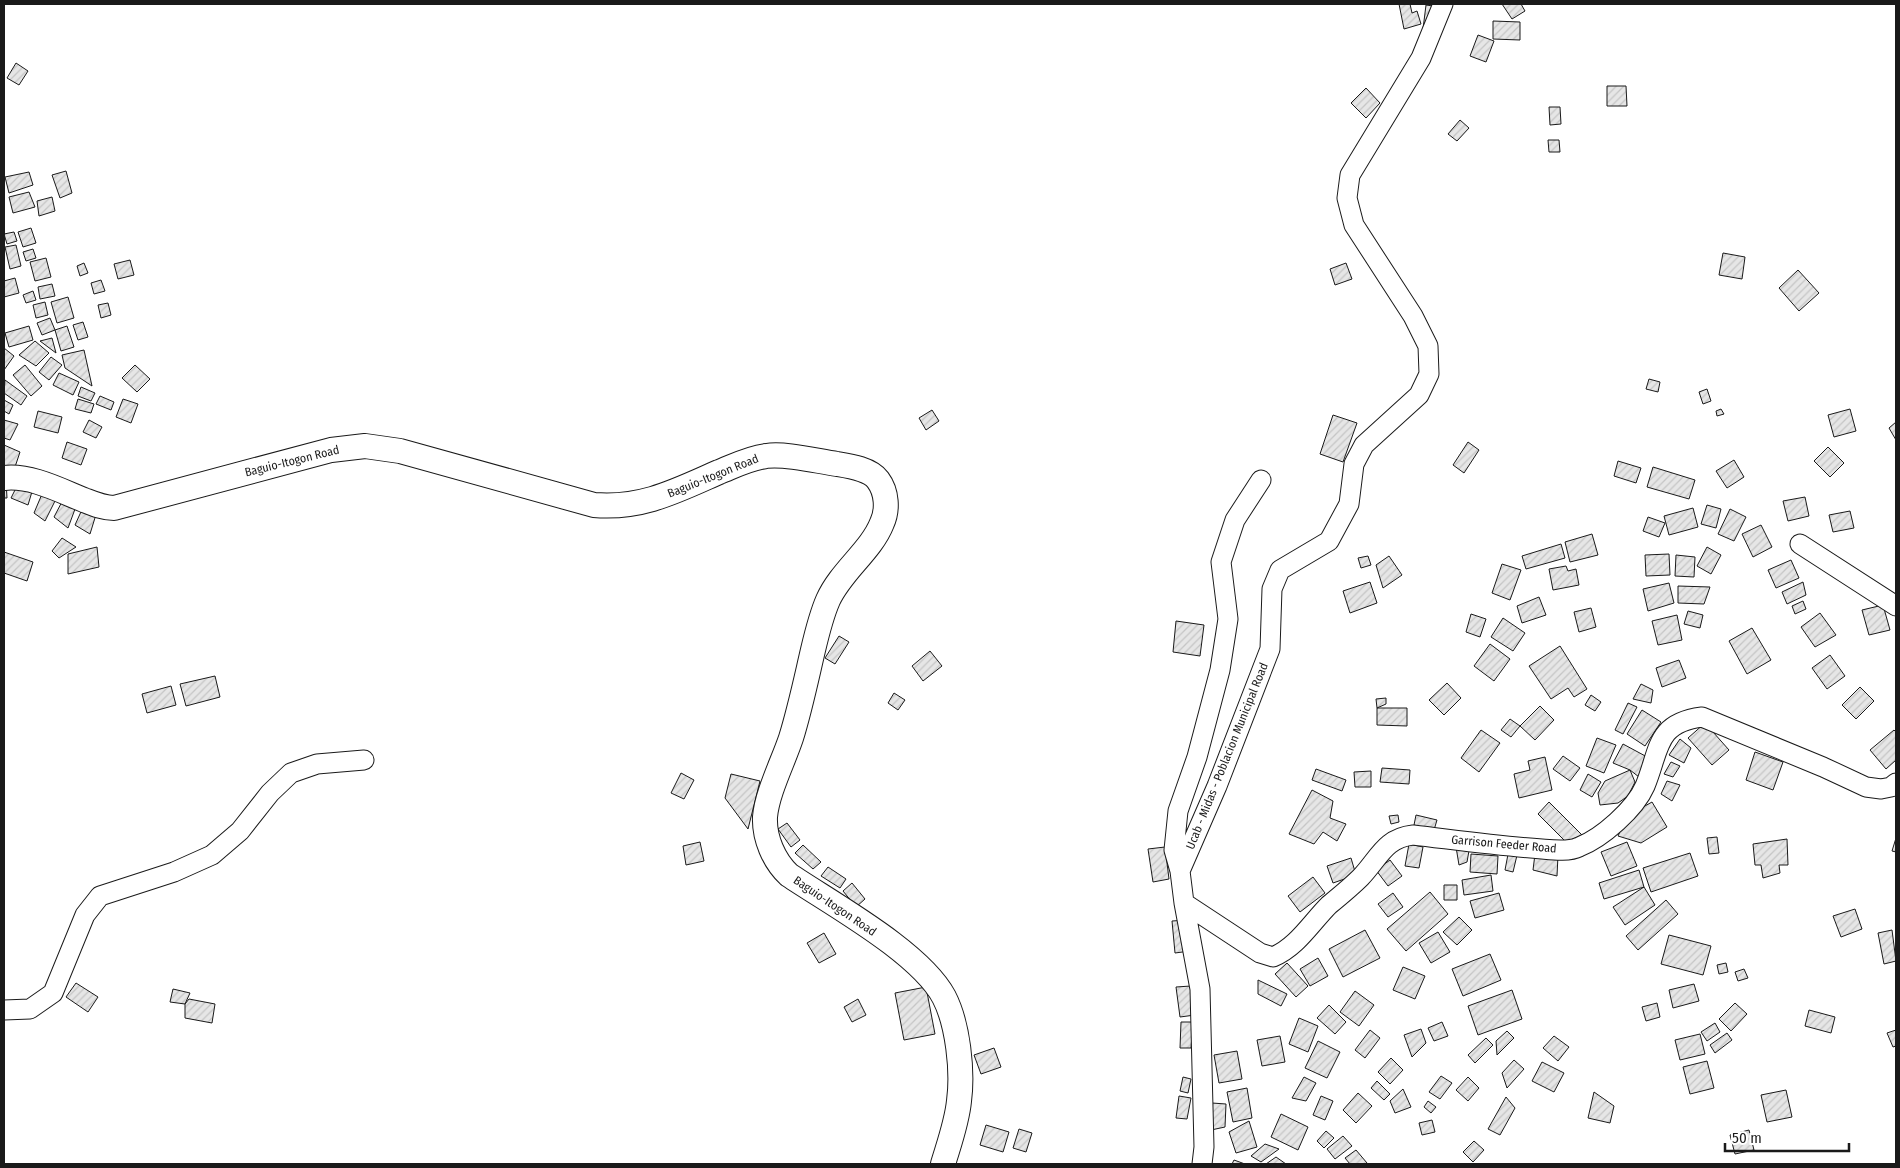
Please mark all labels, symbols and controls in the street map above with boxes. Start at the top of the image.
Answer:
street label: Baguio-Itogon Road [243,442,341,480]
street label: Baguio-Itogon Road [665,451,761,501]
street label: Ucab - Midas - Poblacion Municipal Road [1183,661,1271,851]
street label: Garrison Feeder Road [1451,832,1557,856]
street label: Baguio-Itogon Road [791,873,879,939]
scale bar [1725,1120,1849,1152]
text: 50 m [1732,1129,1762,1147]

